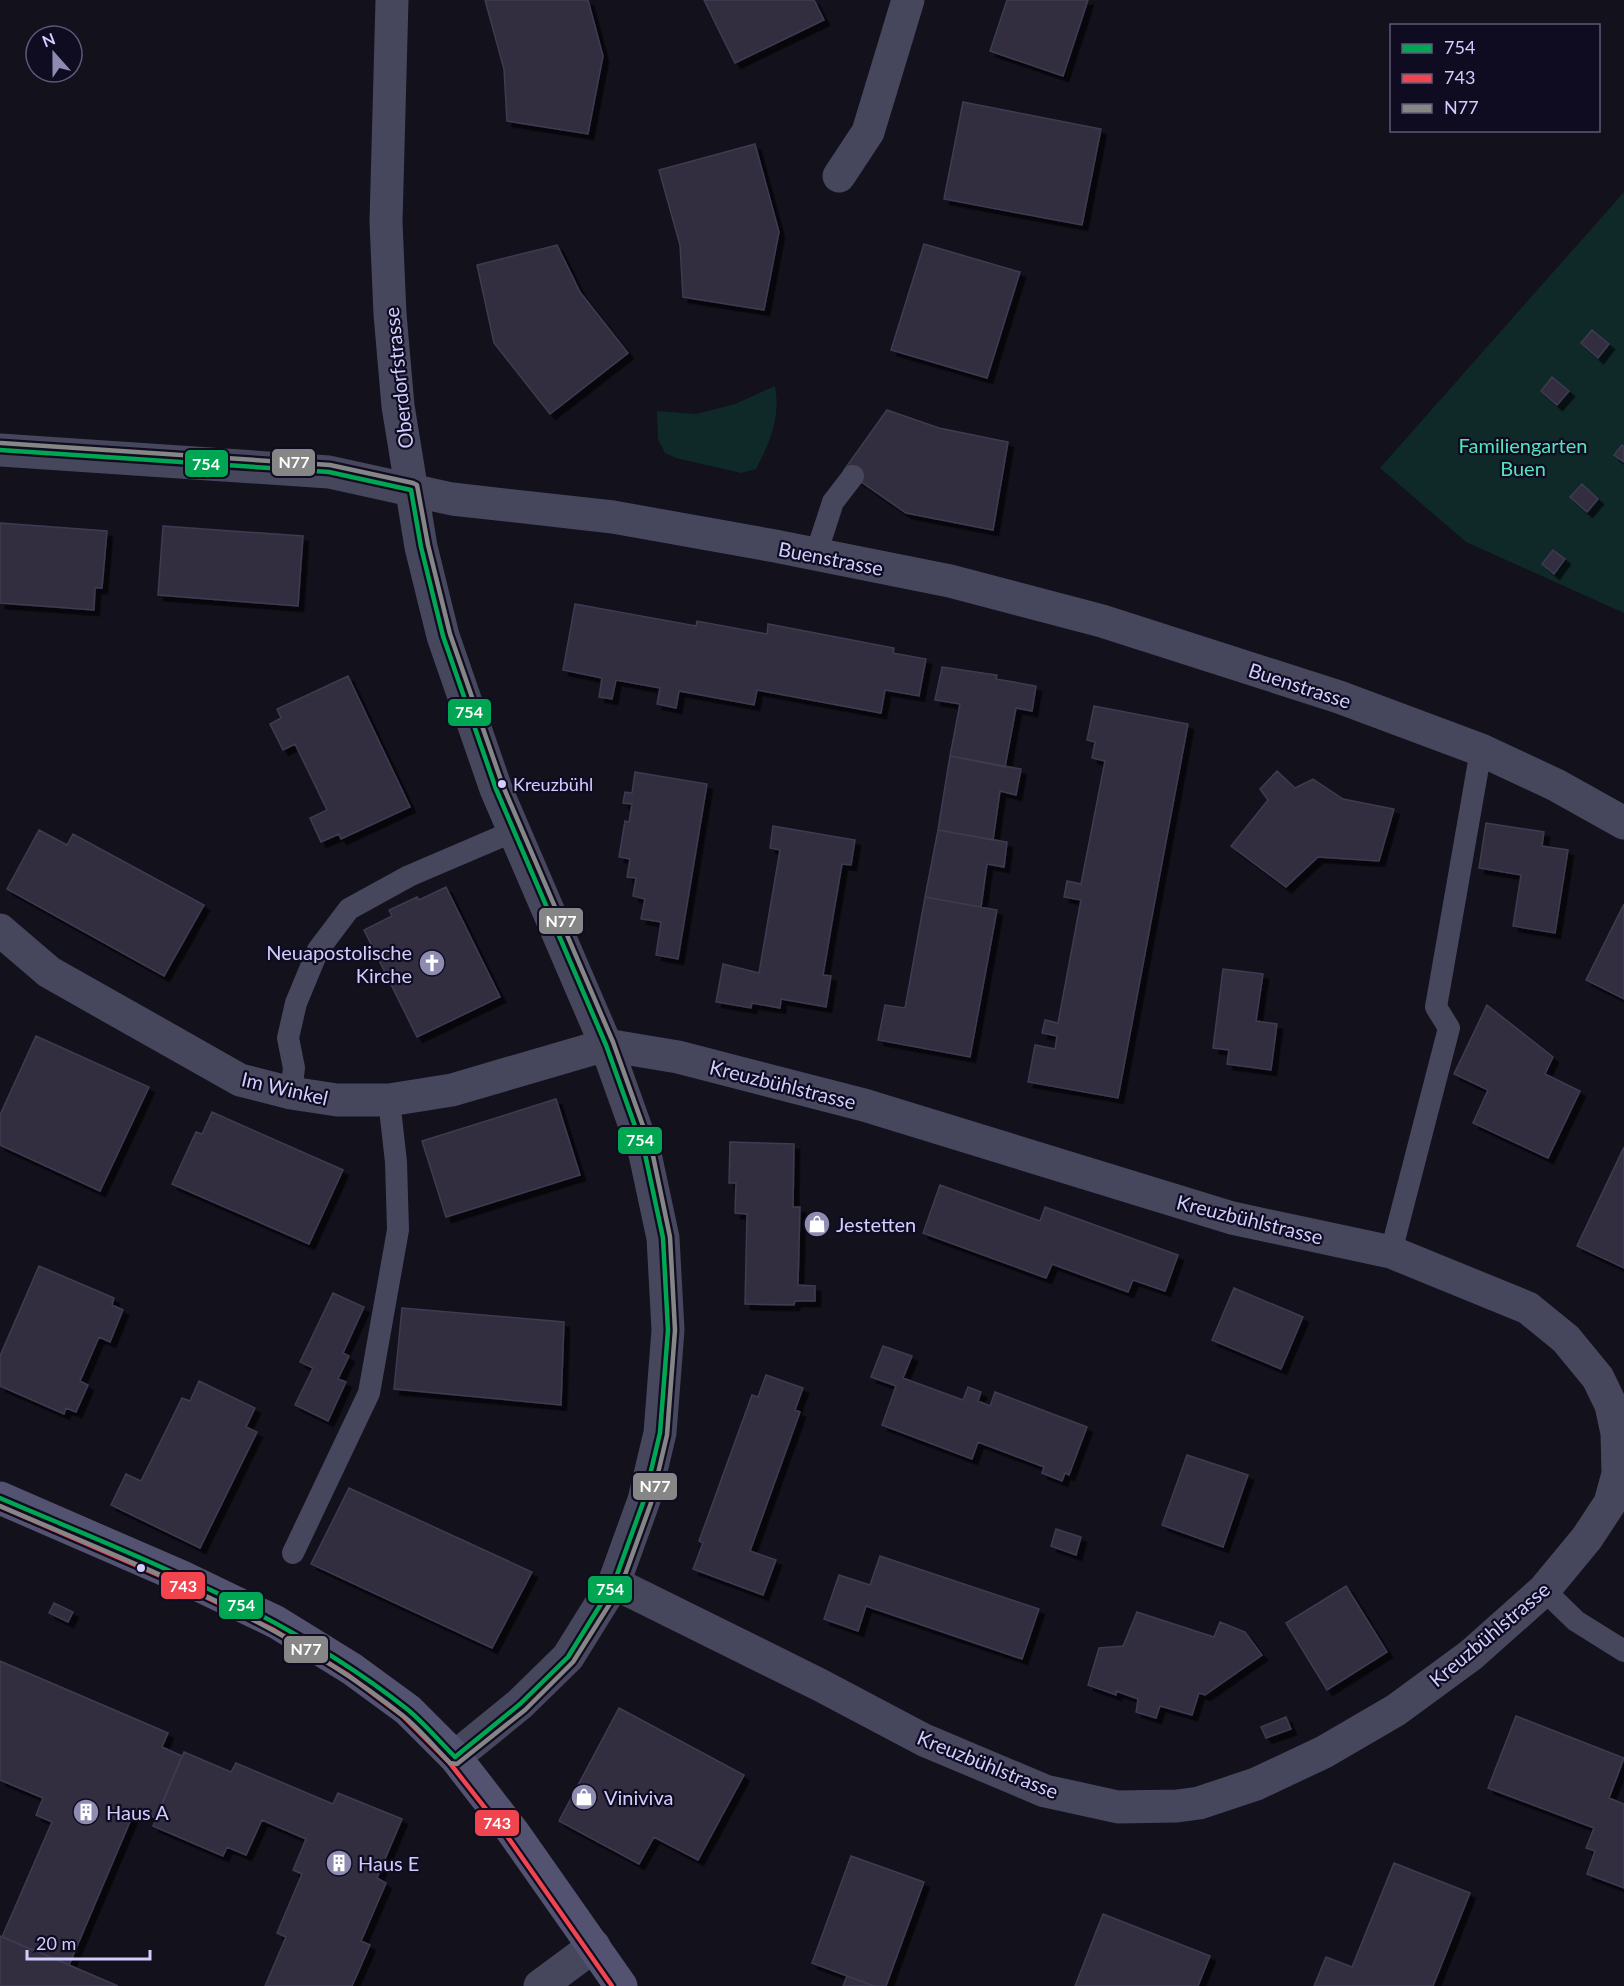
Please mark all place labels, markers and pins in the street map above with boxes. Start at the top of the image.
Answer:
place label: Kreuzbühl [513,773,593,795]
marker: Kreuzbühl [496,778,508,790]
place label: Neuapostolische Kirche [266,940,412,987]
church icon: Neuapostolische Kirche [417,948,447,978]
shop icon: Jestetten [802,1209,832,1239]
place label: Jestetten [836,1212,916,1236]
unlabelled marker [135,1562,147,1574]
shop icon: Viniviva [569,1782,599,1812]
place label: Viniviva [604,1785,673,1809]
building icon: Haus A [71,1797,101,1827]
place label: Haus A [106,1800,169,1824]
building icon: Haus E [324,1848,354,1878]
place label: Haus E [358,1851,419,1875]

